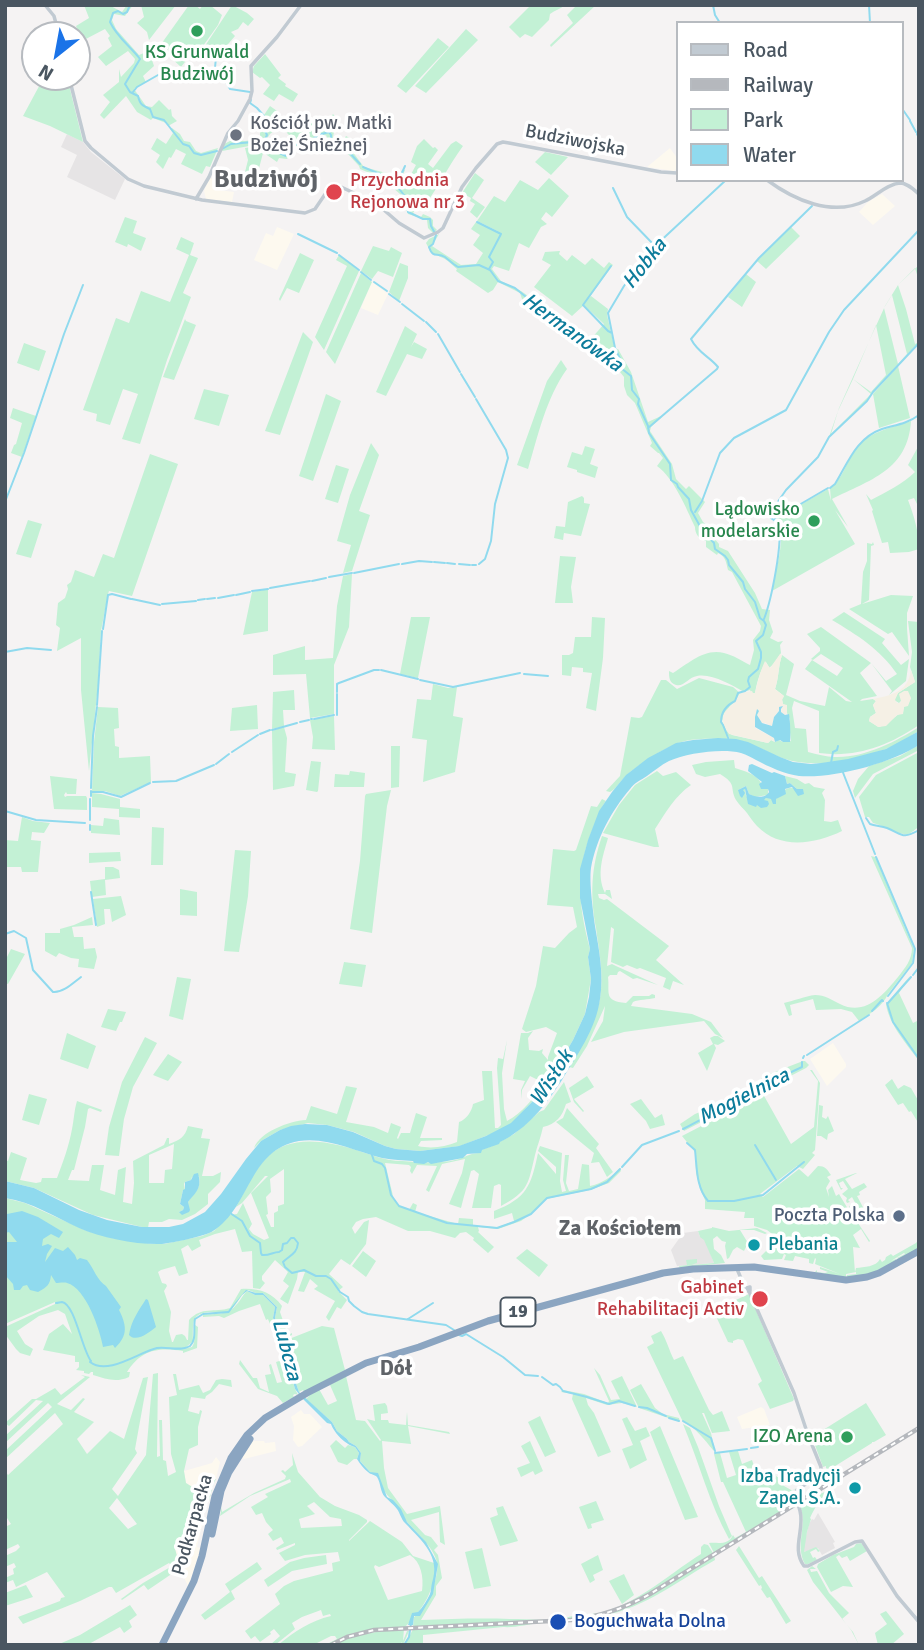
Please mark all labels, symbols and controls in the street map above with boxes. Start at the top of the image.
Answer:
north arrow [21,21,91,91]
legend [676,21,903,182]
marker: KS Grunwald Budziwój [189,23,205,39]
text: Road [743,37,788,63]
place label: KS Grunwald Budziwój [145,42,249,86]
text: N [34,59,58,86]
text: Railway [743,72,813,98]
text: Park [743,107,783,133]
place label: Kościół pw. Matki Bożej Śnieżnej [250,113,392,157]
street label: Budziwojska [523,120,627,162]
marker: Kościół pw. Matki Bożej Śnieżnej [228,127,244,143]
text: Water [743,142,796,168]
district label: Budziwój [214,164,318,196]
place label: Przychodnia Rejonowa nr 3 [350,170,465,214]
marker: Przychodnia Rejonowa nr 3 [324,182,344,202]
water label: Hobka [617,234,673,294]
water label: Hermanówka [517,288,627,378]
place label: Lądowisko modelarskie [701,499,800,543]
marker: Lądowisko modelarskie [806,513,822,529]
water label: Wisłok [525,1045,579,1111]
water label: Mogielnica [694,1063,794,1131]
place label: Poczta Polska [774,1205,885,1227]
marker: Poczta Polska [891,1208,907,1224]
district label: Za Kościołem [559,1216,681,1242]
place label: Plebania [768,1234,838,1256]
marker: Plebania [746,1237,762,1253]
place label: Gabinet Rehabilitacji Activ [597,1277,744,1321]
marker: Gabinet Rehabilitacji Activ [750,1289,770,1309]
road number: 19 [500,1297,536,1326]
water label: Lubcza [266,1316,306,1384]
district label: Dół [380,1356,412,1382]
place label: IZO Arena [753,1426,833,1448]
marker: IZO Arena [839,1429,855,1445]
place label: Izba Tradycji Zapel S.A. [740,1466,841,1510]
street label: Podkarpacka [168,1472,218,1578]
marker: Izba Tradycji Zapel S.A. [847,1480,863,1496]
place label: Boguchwała Dolna [574,1611,726,1633]
marker: Boguchwała Dolna [548,1612,568,1632]

